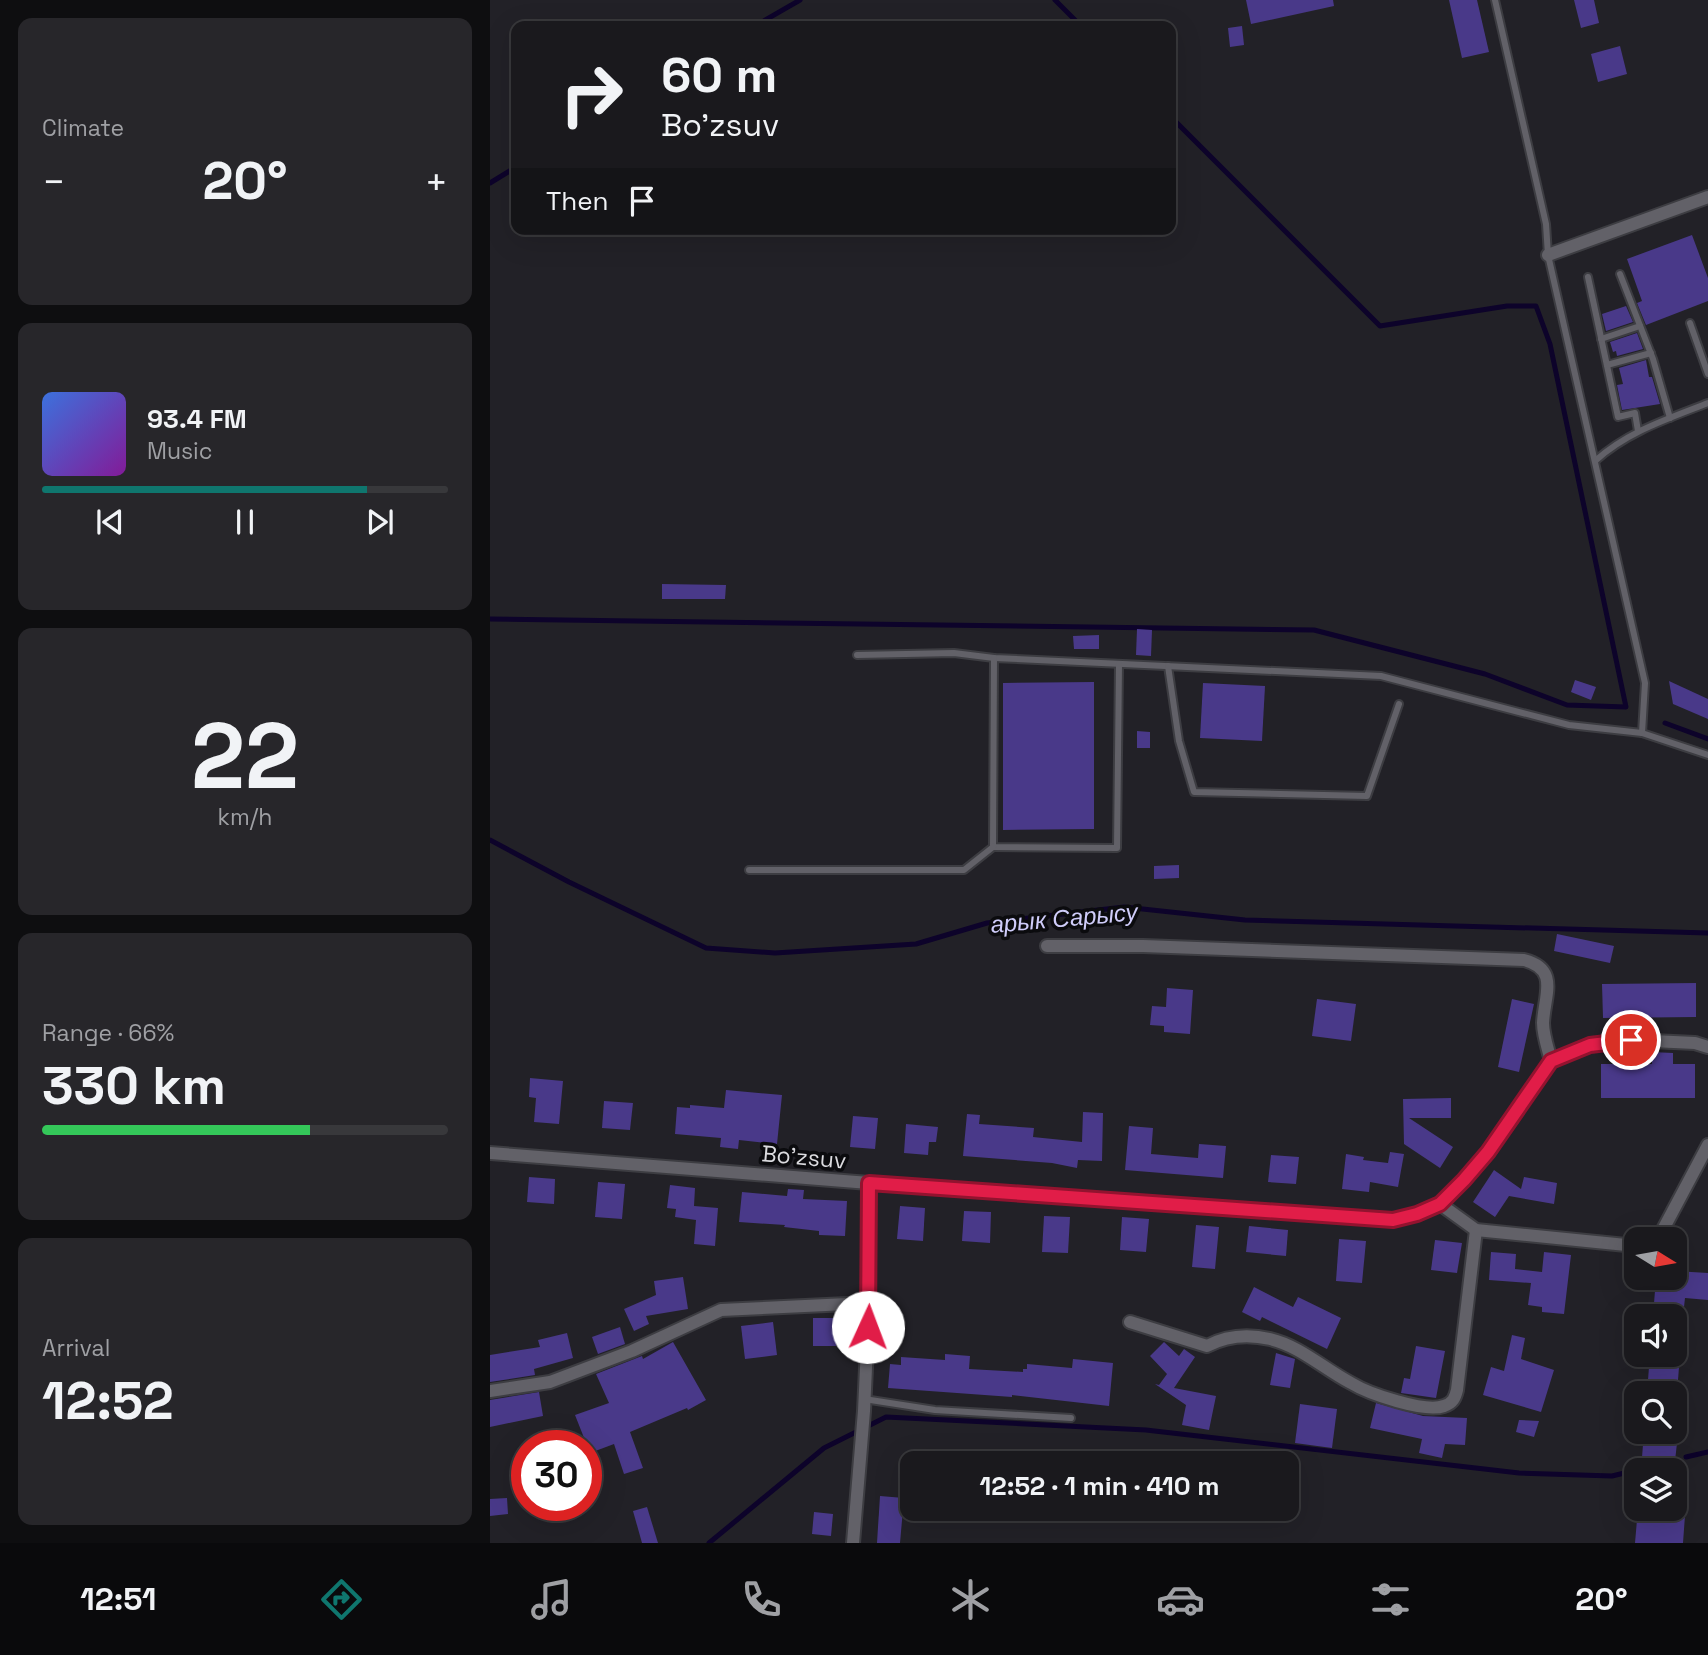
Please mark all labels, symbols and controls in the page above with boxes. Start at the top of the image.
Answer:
text: 60 m [661,44,777,106]
icon: right [546,49,637,140]
text: Bo'zsuv [661,105,779,145]
text: Climate [42,113,124,143]
text: 20° [202,148,288,214]
text: − [42,158,66,206]
text: + [424,158,448,206]
icon: arrive [623,182,661,220]
text: Then [546,184,609,218]
text: 93.4 FM [147,402,247,436]
text: Music [147,436,212,466]
icon: previous [91,503,129,541]
icon: pause [226,503,264,541]
icon: next [361,503,399,541]
text: 22 [191,698,299,815]
text: km/h [218,802,272,832]
water label: арык Сарысу [989,896,1141,940]
pin [1601,1010,1661,1070]
text: Range · 66% [42,1018,174,1048]
icon: arrive [1612,1021,1650,1059]
text: 330 km [42,1053,226,1119]
street label: Bo'zsuv [760,1138,848,1176]
north arrow [1624,1227,1687,1290]
map controls [1624,1227,1687,1521]
position arrow [831,1290,905,1364]
button: sound [1624,1304,1687,1367]
text: Arrival [42,1333,110,1363]
text: 12:52 [42,1368,174,1434]
button: search [1624,1381,1687,1444]
speed limit sign: 30 [511,1430,602,1521]
button: layers [1624,1458,1687,1521]
text: 12:52 · 1 min · 410 m [980,1469,1219,1503]
icon: directions [317,1575,366,1624]
icon: music [527,1575,576,1624]
icon: phone [737,1575,786,1624]
icon: climate [946,1575,995,1624]
icon: car [1156,1575,1205,1624]
icon: filters [1366,1575,1415,1624]
text: 12:51 [80,1579,156,1619]
text: 20° [1575,1579,1628,1619]

